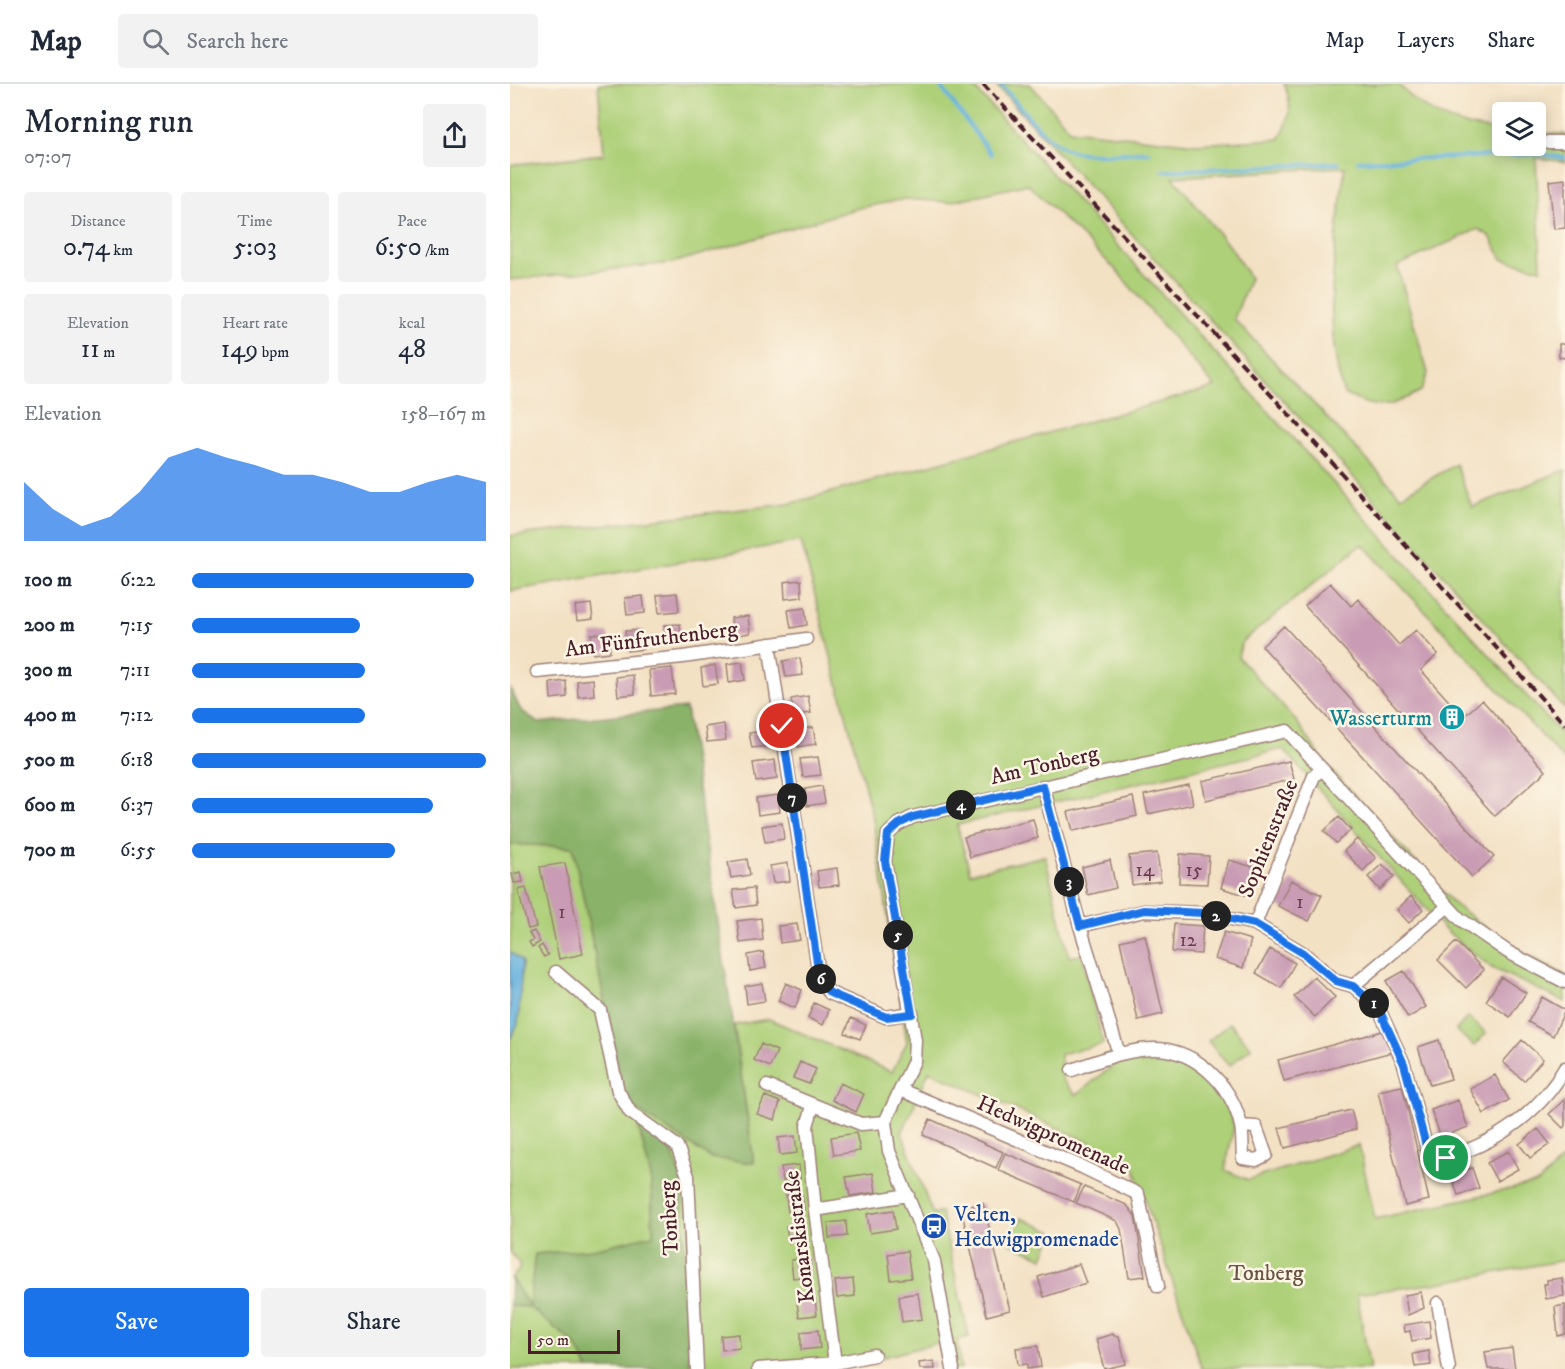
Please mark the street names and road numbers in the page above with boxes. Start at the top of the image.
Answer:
street label: Am Fünfruthenberg [563,615,739,663]
street label: Am Tonberg [988,740,1101,791]
street label: Sophienstraße [1232,775,1304,902]
street label: Hedwigpromenade [973,1090,1134,1181]
street label: Konarskistraße [778,1169,821,1305]
street label: Tonberg [654,1180,685,1256]

